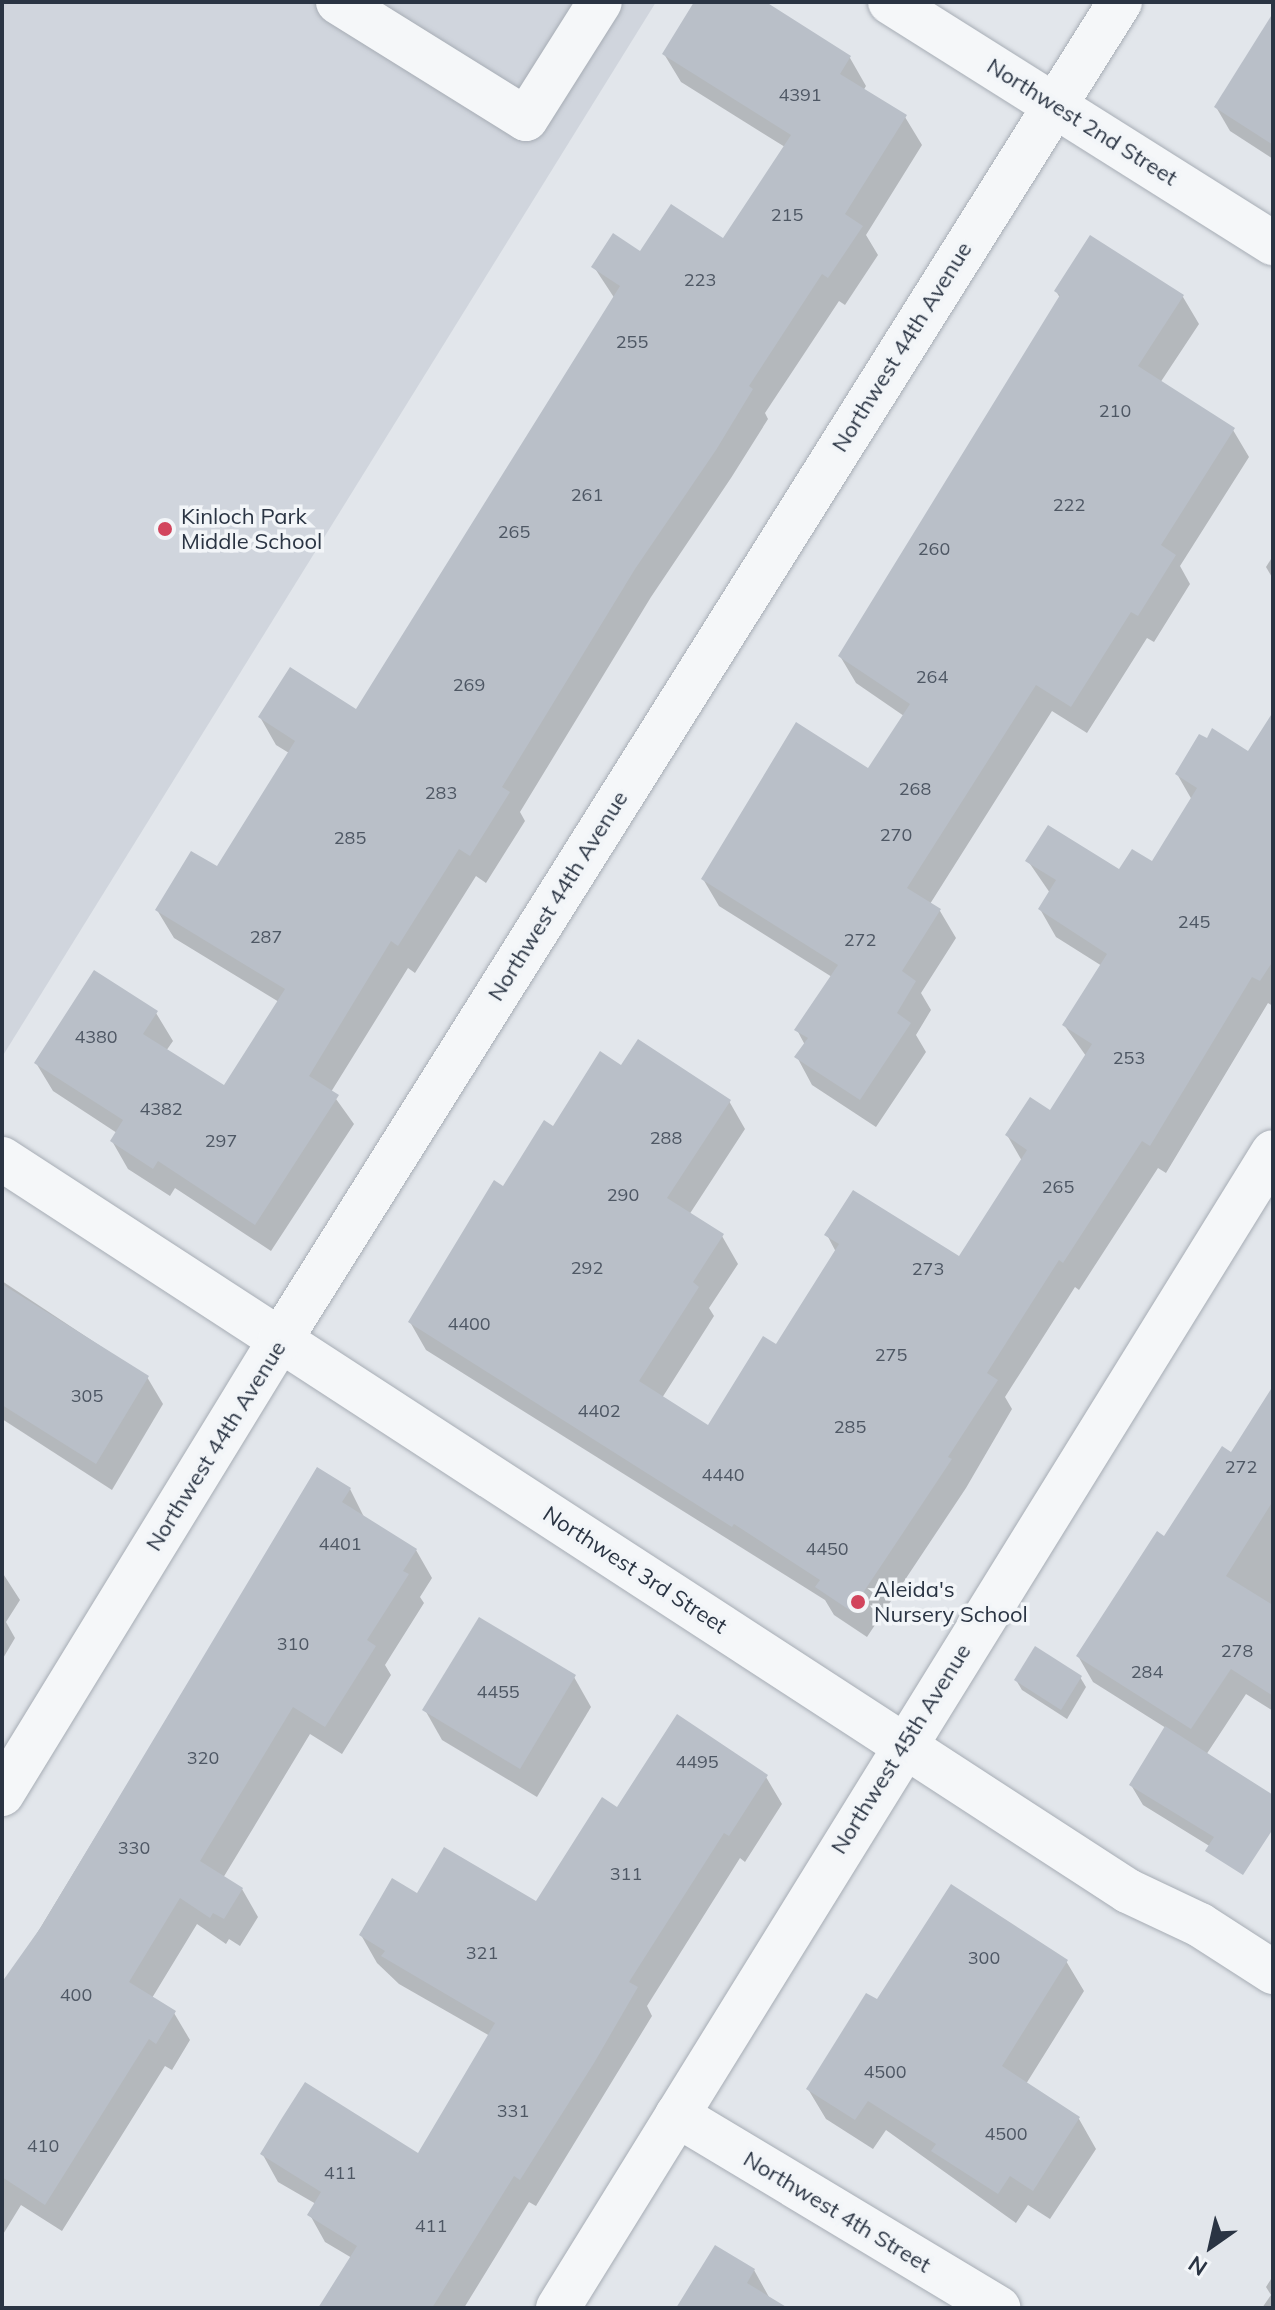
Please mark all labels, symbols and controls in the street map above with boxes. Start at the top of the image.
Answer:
street label: Northwest 2nd Street [982,53,1182,191]
house number: 4391 [778,84,822,106]
house number: 215 [771,204,803,226]
street label: Northwest 44th Avenue [827,237,977,457]
house number: 223 [684,269,716,291]
house number: 255 [616,331,648,353]
house number: 210 [1099,400,1131,422]
house number: 261 [571,484,603,506]
house number: 222 [1053,494,1085,516]
place label: Kinloch Park Middle School [181,503,322,554]
marker: Kinloch Park Middle School [156,520,174,538]
house number: 265 [498,521,530,543]
house number: 260 [918,538,950,560]
house number: 264 [916,666,948,688]
house number: 269 [453,674,485,696]
house number: 268 [899,778,931,800]
house number: 283 [425,782,457,804]
street label: Northwest 44th Avenue [483,786,633,1006]
house number: 270 [880,824,912,846]
house number: 285 [334,827,366,849]
house number: 245 [1178,911,1210,933]
house number: 287 [250,926,282,948]
house number: 272 [844,929,876,951]
house number: 4380 [74,1026,118,1048]
house number: 253 [1113,1047,1145,1069]
house number: 4382 [139,1098,183,1120]
house number: 288 [650,1127,682,1149]
house number: 297 [205,1130,237,1152]
house number: 265 [1042,1176,1074,1198]
house number: 290 [607,1184,639,1206]
house number: 292 [571,1257,603,1279]
house number: 273 [912,1258,944,1280]
house number: 4400 [447,1313,491,1335]
street label: Northwest 44th Avenue [141,1336,291,1556]
house number: 275 [875,1344,907,1366]
house number: 305 [71,1385,103,1407]
house number: 4402 [577,1400,621,1422]
house number: 285 [834,1416,866,1438]
house number: 272 [1225,1456,1257,1478]
house number: 4440 [701,1464,745,1486]
street label: Northwest 3rd Street [538,1501,732,1639]
house number: 4401 [318,1533,362,1555]
house number: 4450 [805,1538,849,1560]
place label: Aleida's Nursery School [874,1576,1028,1628]
marker: Aleida's Nursery School [849,1593,867,1611]
house number: 310 [277,1633,309,1655]
street label: Northwest 45th Avenue [826,1639,976,1859]
house number: 278 [1221,1640,1253,1662]
house number: 284 [1131,1661,1163,1683]
house number: 4455 [476,1681,520,1703]
house number: 320 [187,1747,219,1769]
house number: 4495 [675,1751,719,1773]
house number: 330 [118,1837,150,1859]
house number: 311 [610,1863,642,1885]
house number: 321 [466,1942,498,1964]
house number: 300 [968,1947,1000,1969]
house number: 400 [60,1984,92,2006]
house number: 4500 [863,2061,907,2083]
house number: 331 [497,2100,529,2122]
house number: 4500 [984,2123,1028,2145]
house number: 410 [27,2135,59,2157]
street label: Northwest 4th Street [739,2146,935,2278]
house number: 411 [324,2162,356,2184]
north arrow [1171,2206,1251,2286]
house number: 411 [415,2215,447,2237]
text: N [1183,2250,1212,2282]

